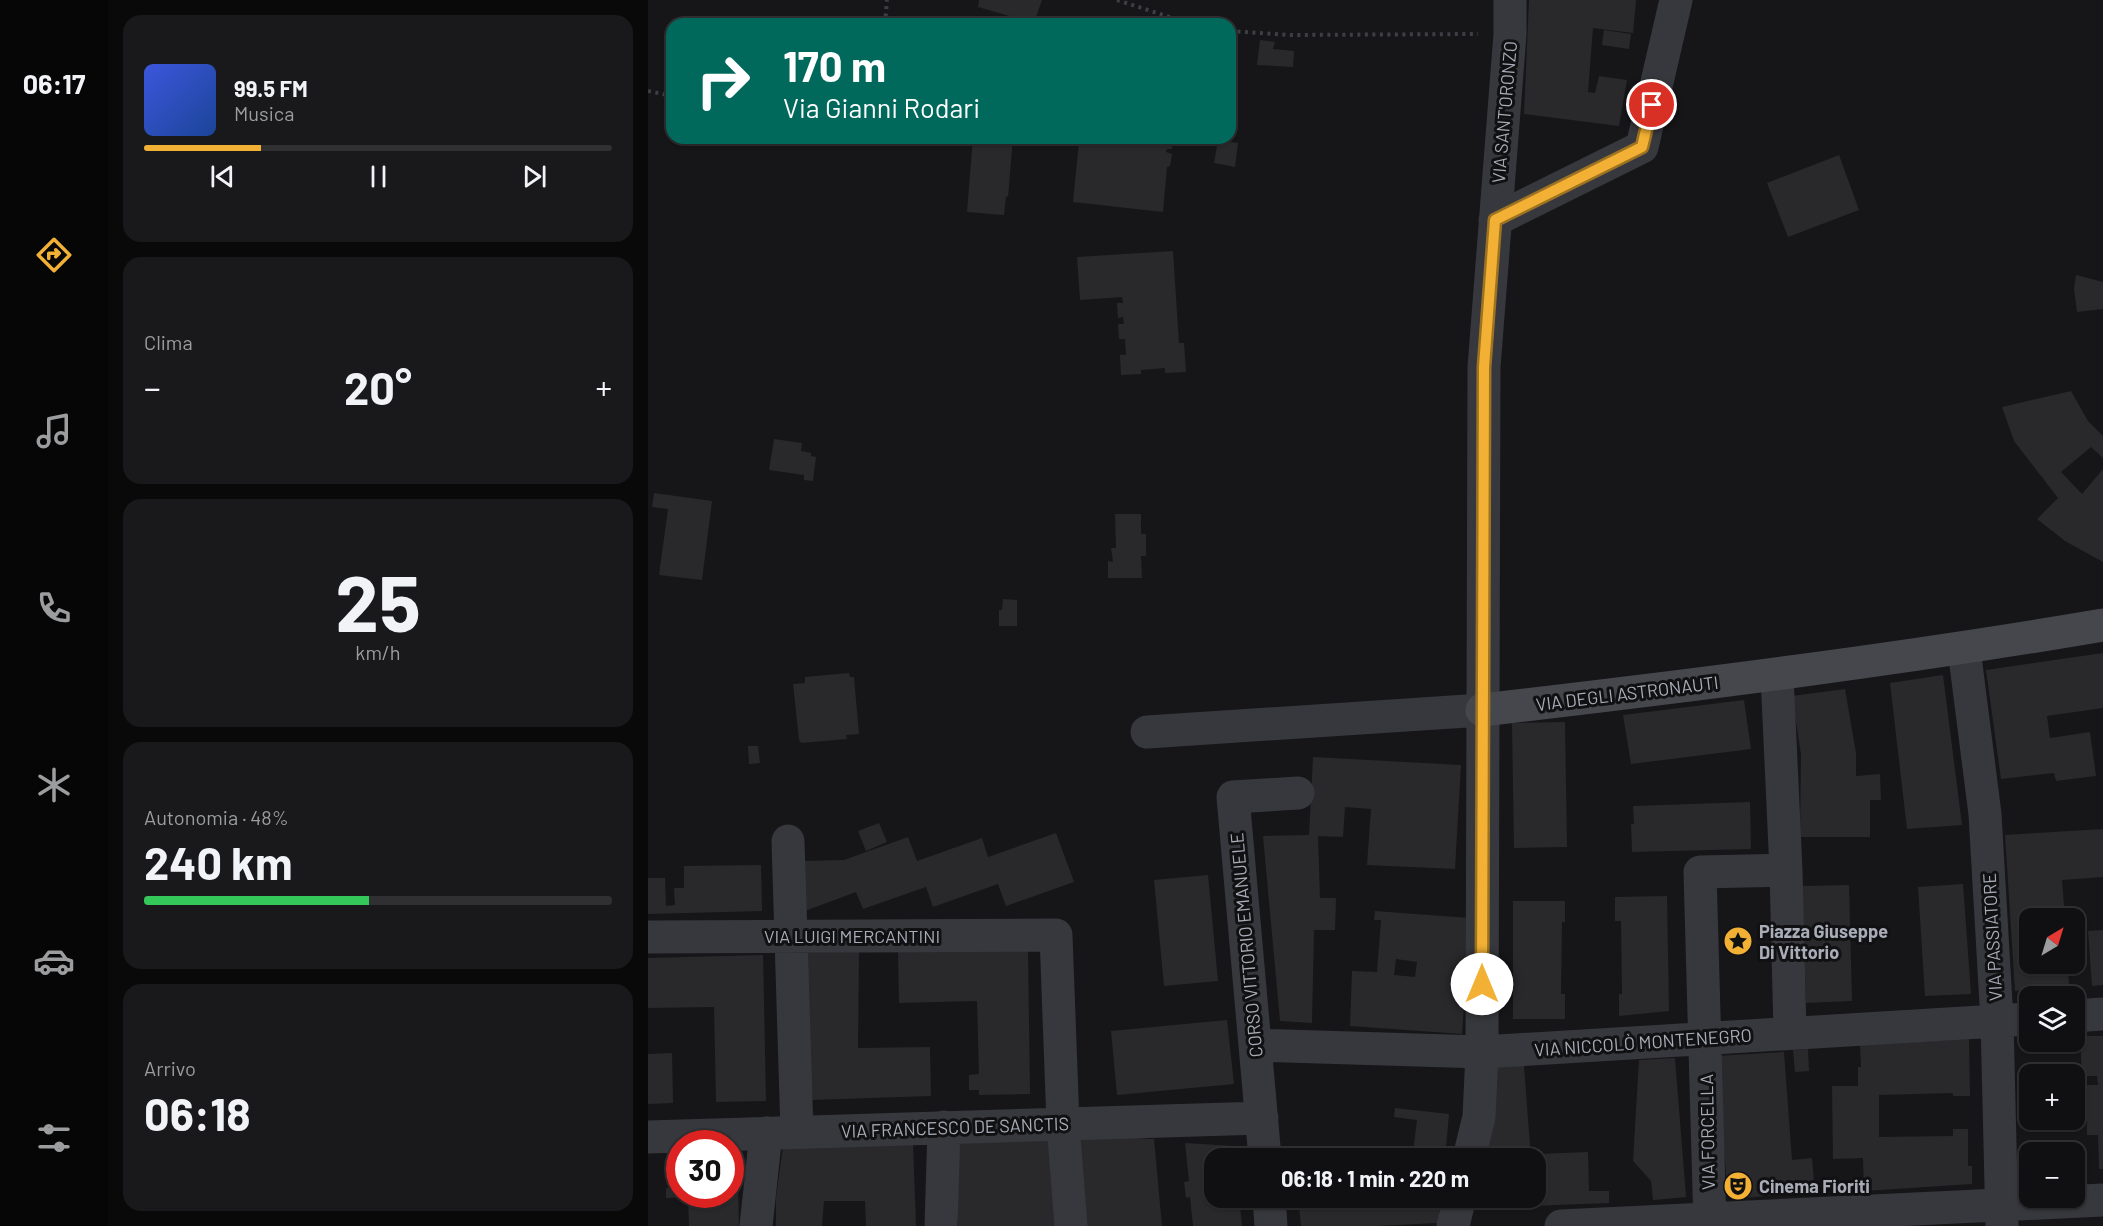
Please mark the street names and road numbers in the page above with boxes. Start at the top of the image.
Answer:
street label: VIA SANT'ORONZO [1487,40,1521,184]
street label: VIA DEGLI ASTRONAUTI [1534,671,1720,715]
street label: CORSO VITTORIO EMANUELE [1225,832,1267,1058]
street label: VIA PASSIATORE [1978,872,2006,1002]
street label: VIA LUIGI MERCANTINI [764,925,940,947]
street label: VIA NICCOLÒ MONTENEGRO [1533,1023,1753,1061]
street label: VIA FORCELLA [1695,1074,1719,1190]
street label: VIA FRANCESCO DE SANCTIS [841,1112,1069,1142]

